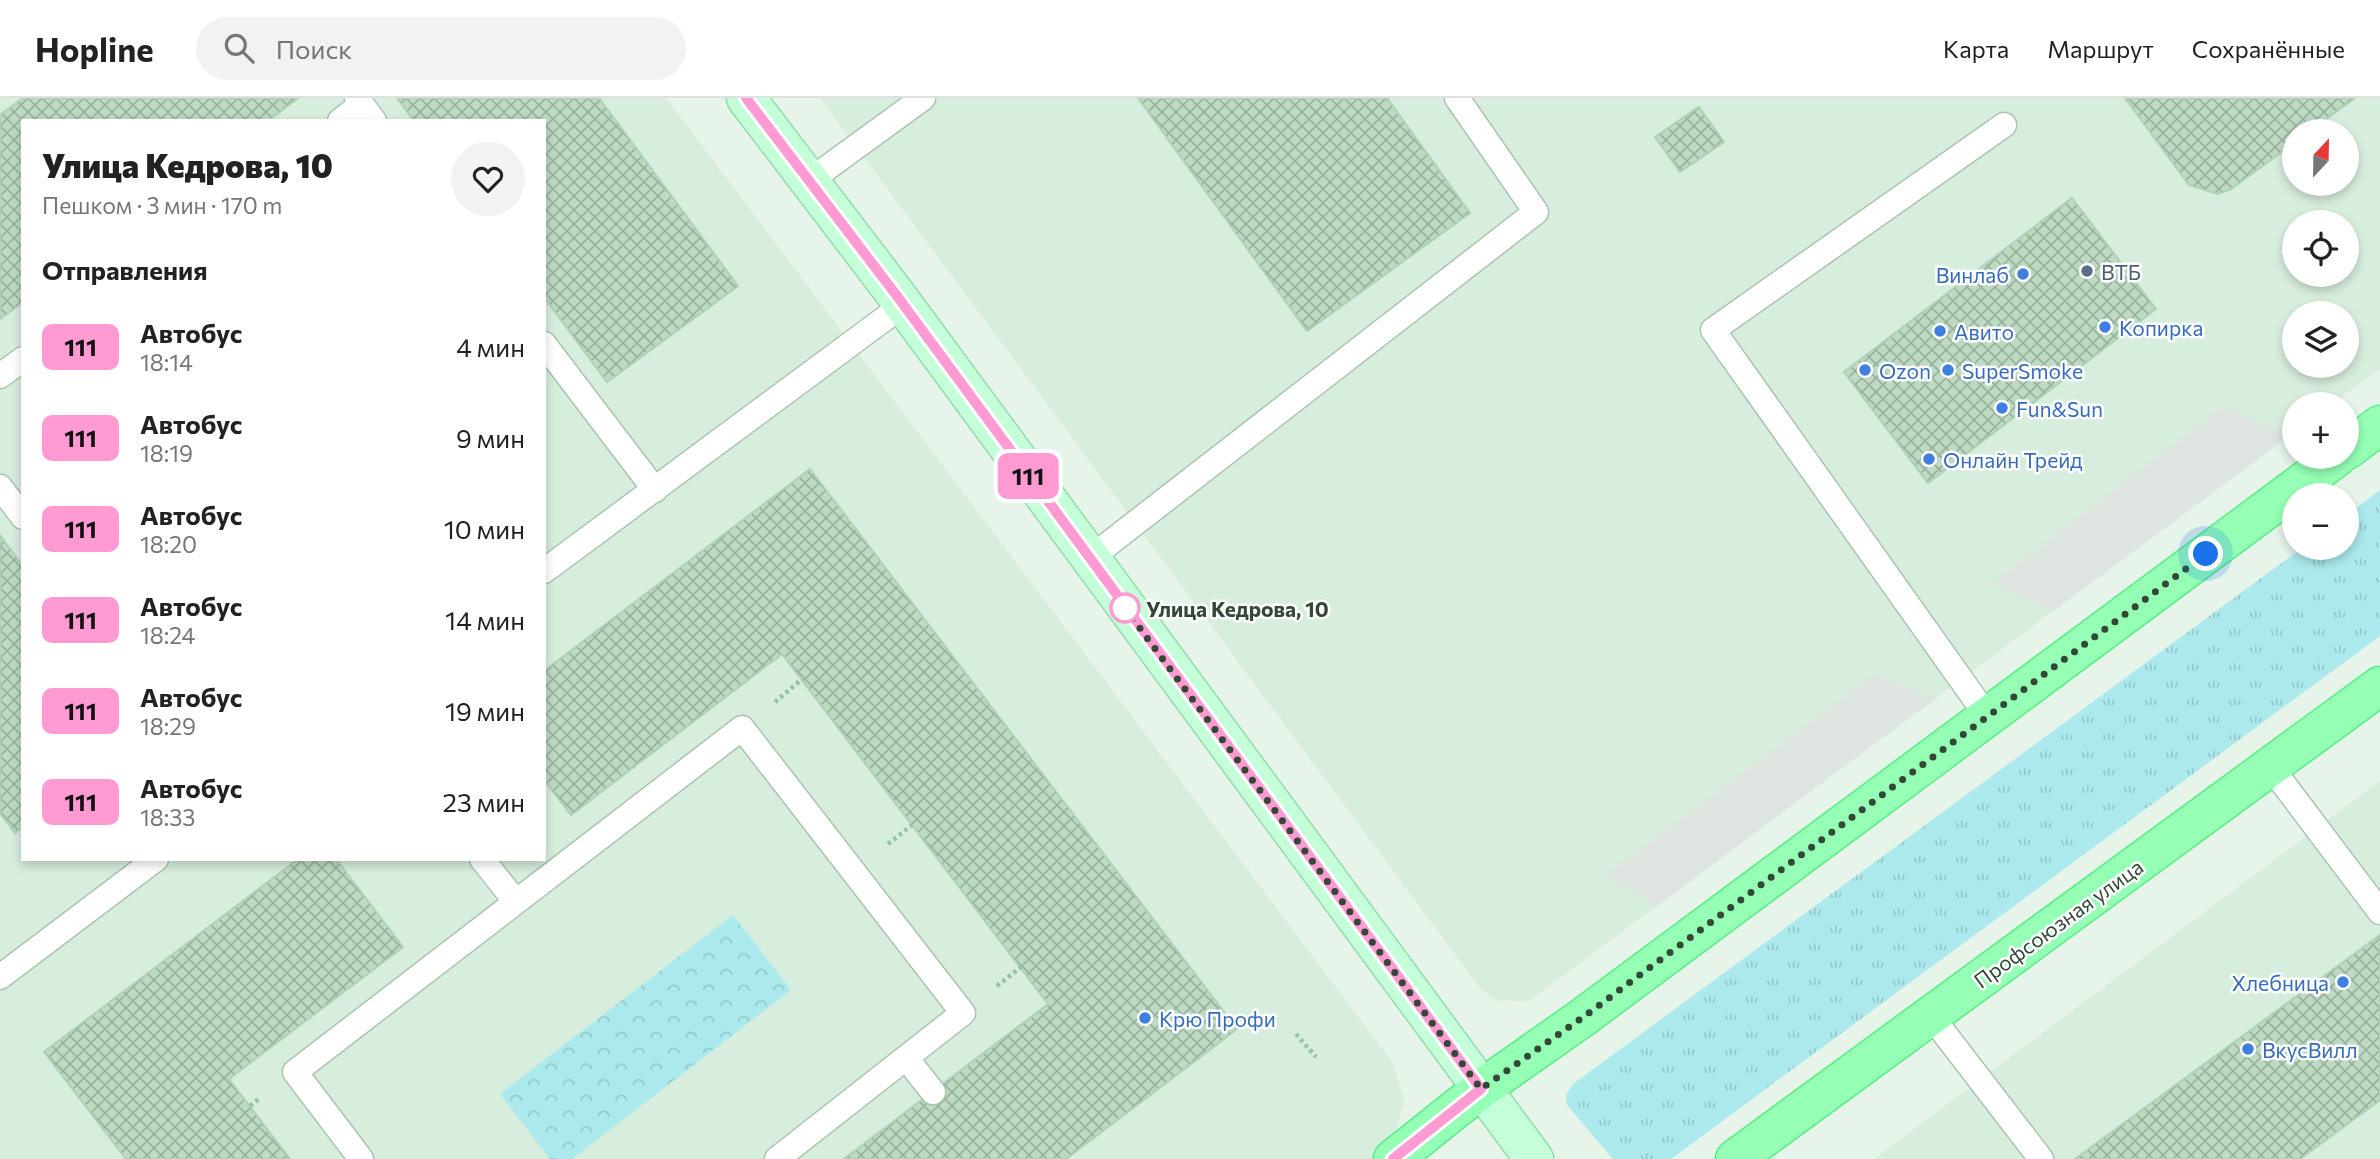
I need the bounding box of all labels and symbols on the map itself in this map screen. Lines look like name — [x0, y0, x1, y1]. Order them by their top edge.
north arrow — [2282, 119, 2359, 196]
place label: ВТБ — [2101, 259, 2141, 284]
place label: Винлаб — [1936, 262, 2009, 287]
marker: ВТБ — [2079, 263, 2095, 279]
marker: Винлаб — [2015, 266, 2031, 282]
place label: Копирка — [2119, 315, 2203, 340]
place label: Авито — [1954, 319, 2014, 344]
marker: Копирка — [2097, 319, 2113, 335]
marker: Авито — [1932, 323, 1948, 339]
place label: Ozon — [1879, 358, 1931, 383]
place label: SuperSmoke — [1962, 358, 2083, 383]
marker: Ozon — [1857, 362, 1873, 378]
marker: SuperSmoke — [1940, 362, 1956, 378]
place label: Fun&Sun — [2016, 396, 2103, 421]
marker: Fun&Sun — [1994, 400, 2010, 416]
place label: Онлайн Трейд — [1943, 447, 2083, 472]
marker: Онлайн Трейд — [1921, 451, 1937, 467]
line badge: 111 — [988, 453, 1068, 499]
your location — [2188, 536, 2223, 571]
marker: Улица Кедрова, 10 — [1110, 593, 1140, 623]
place label: Улица Кедрова, 10 — [1146, 596, 1329, 621]
street label: Профсоюзная улица — [1969, 853, 2147, 993]
place label: Хлебница — [2232, 970, 2329, 995]
marker: Хлебница — [2335, 974, 2351, 990]
place label: Крю Профи — [1159, 1006, 1276, 1031]
marker: Крю Профи — [1137, 1010, 1153, 1026]
place label: ВкусВилл — [2262, 1037, 2358, 1062]
marker: ВкусВилл — [2240, 1041, 2256, 1057]

